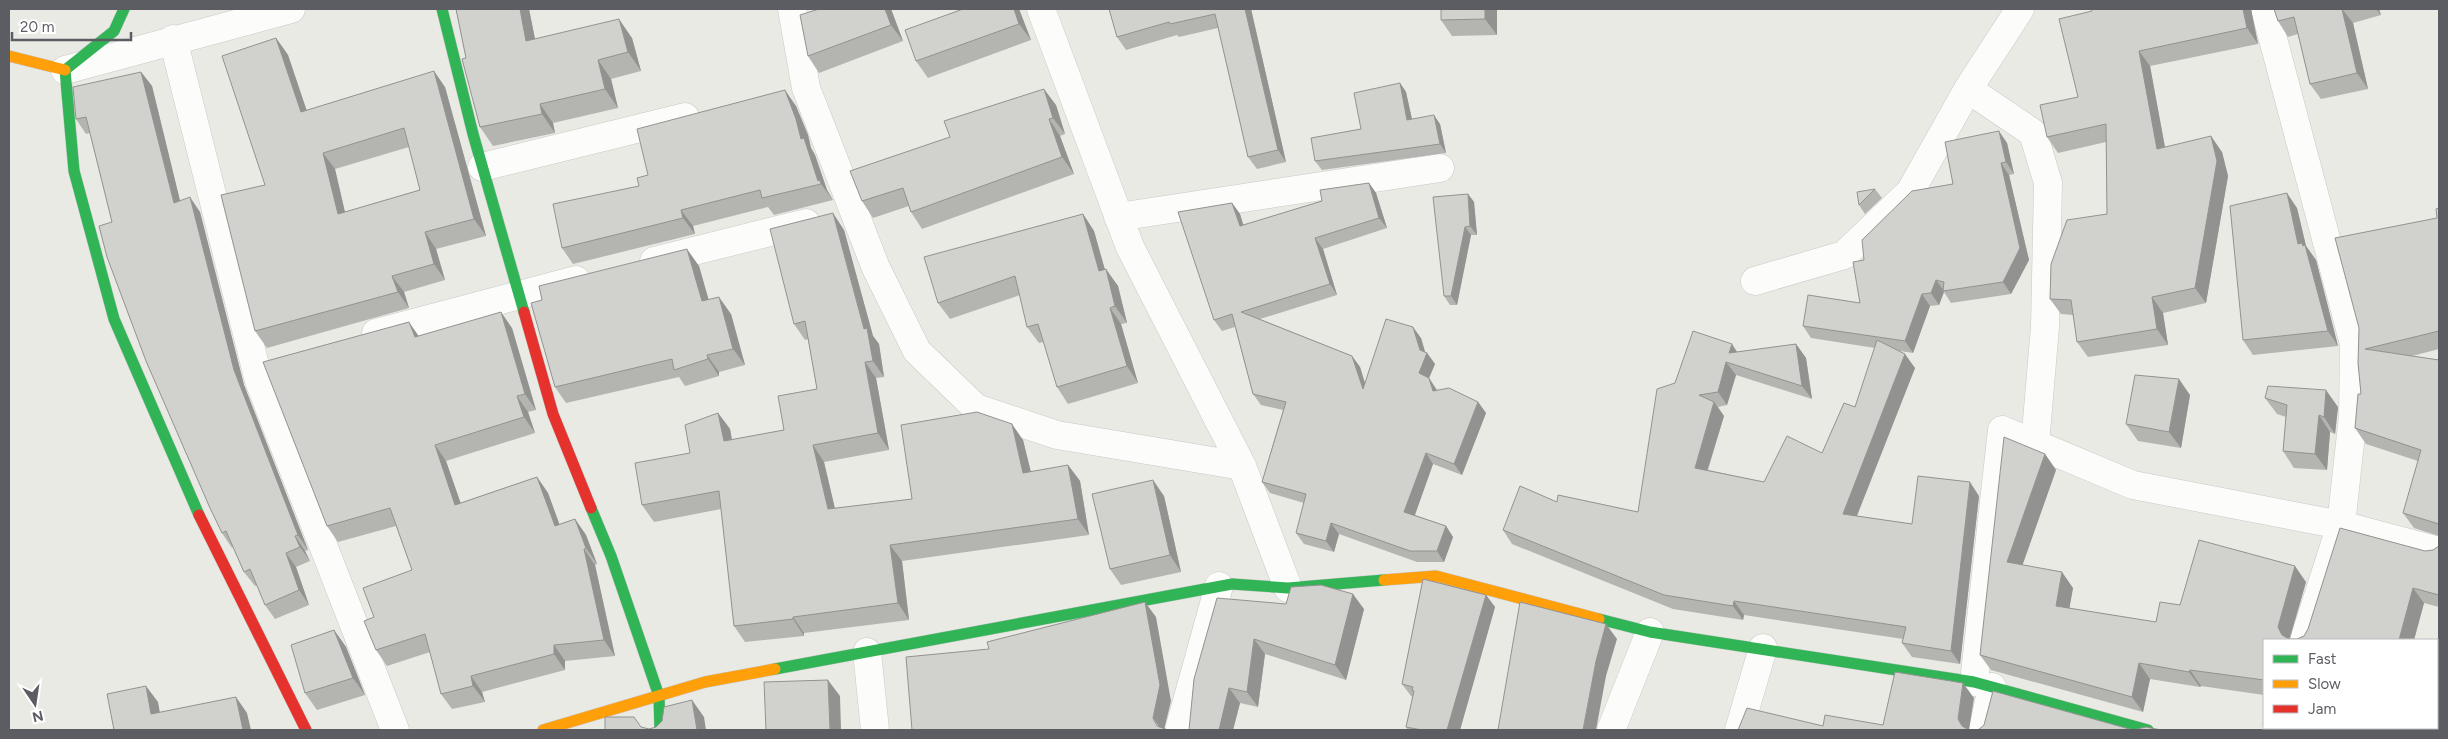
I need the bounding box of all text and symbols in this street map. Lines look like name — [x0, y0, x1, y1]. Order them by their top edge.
scale bar — [12, 10, 131, 42]
text: 20 m — [20, 18, 54, 36]
legend — [2263, 639, 2438, 729]
text: Fast — [2308, 650, 2337, 668]
text: Slow — [2308, 675, 2341, 693]
north arrow — [10, 679, 60, 729]
text: Jam — [2308, 700, 2336, 718]
text: N — [31, 707, 45, 726]

